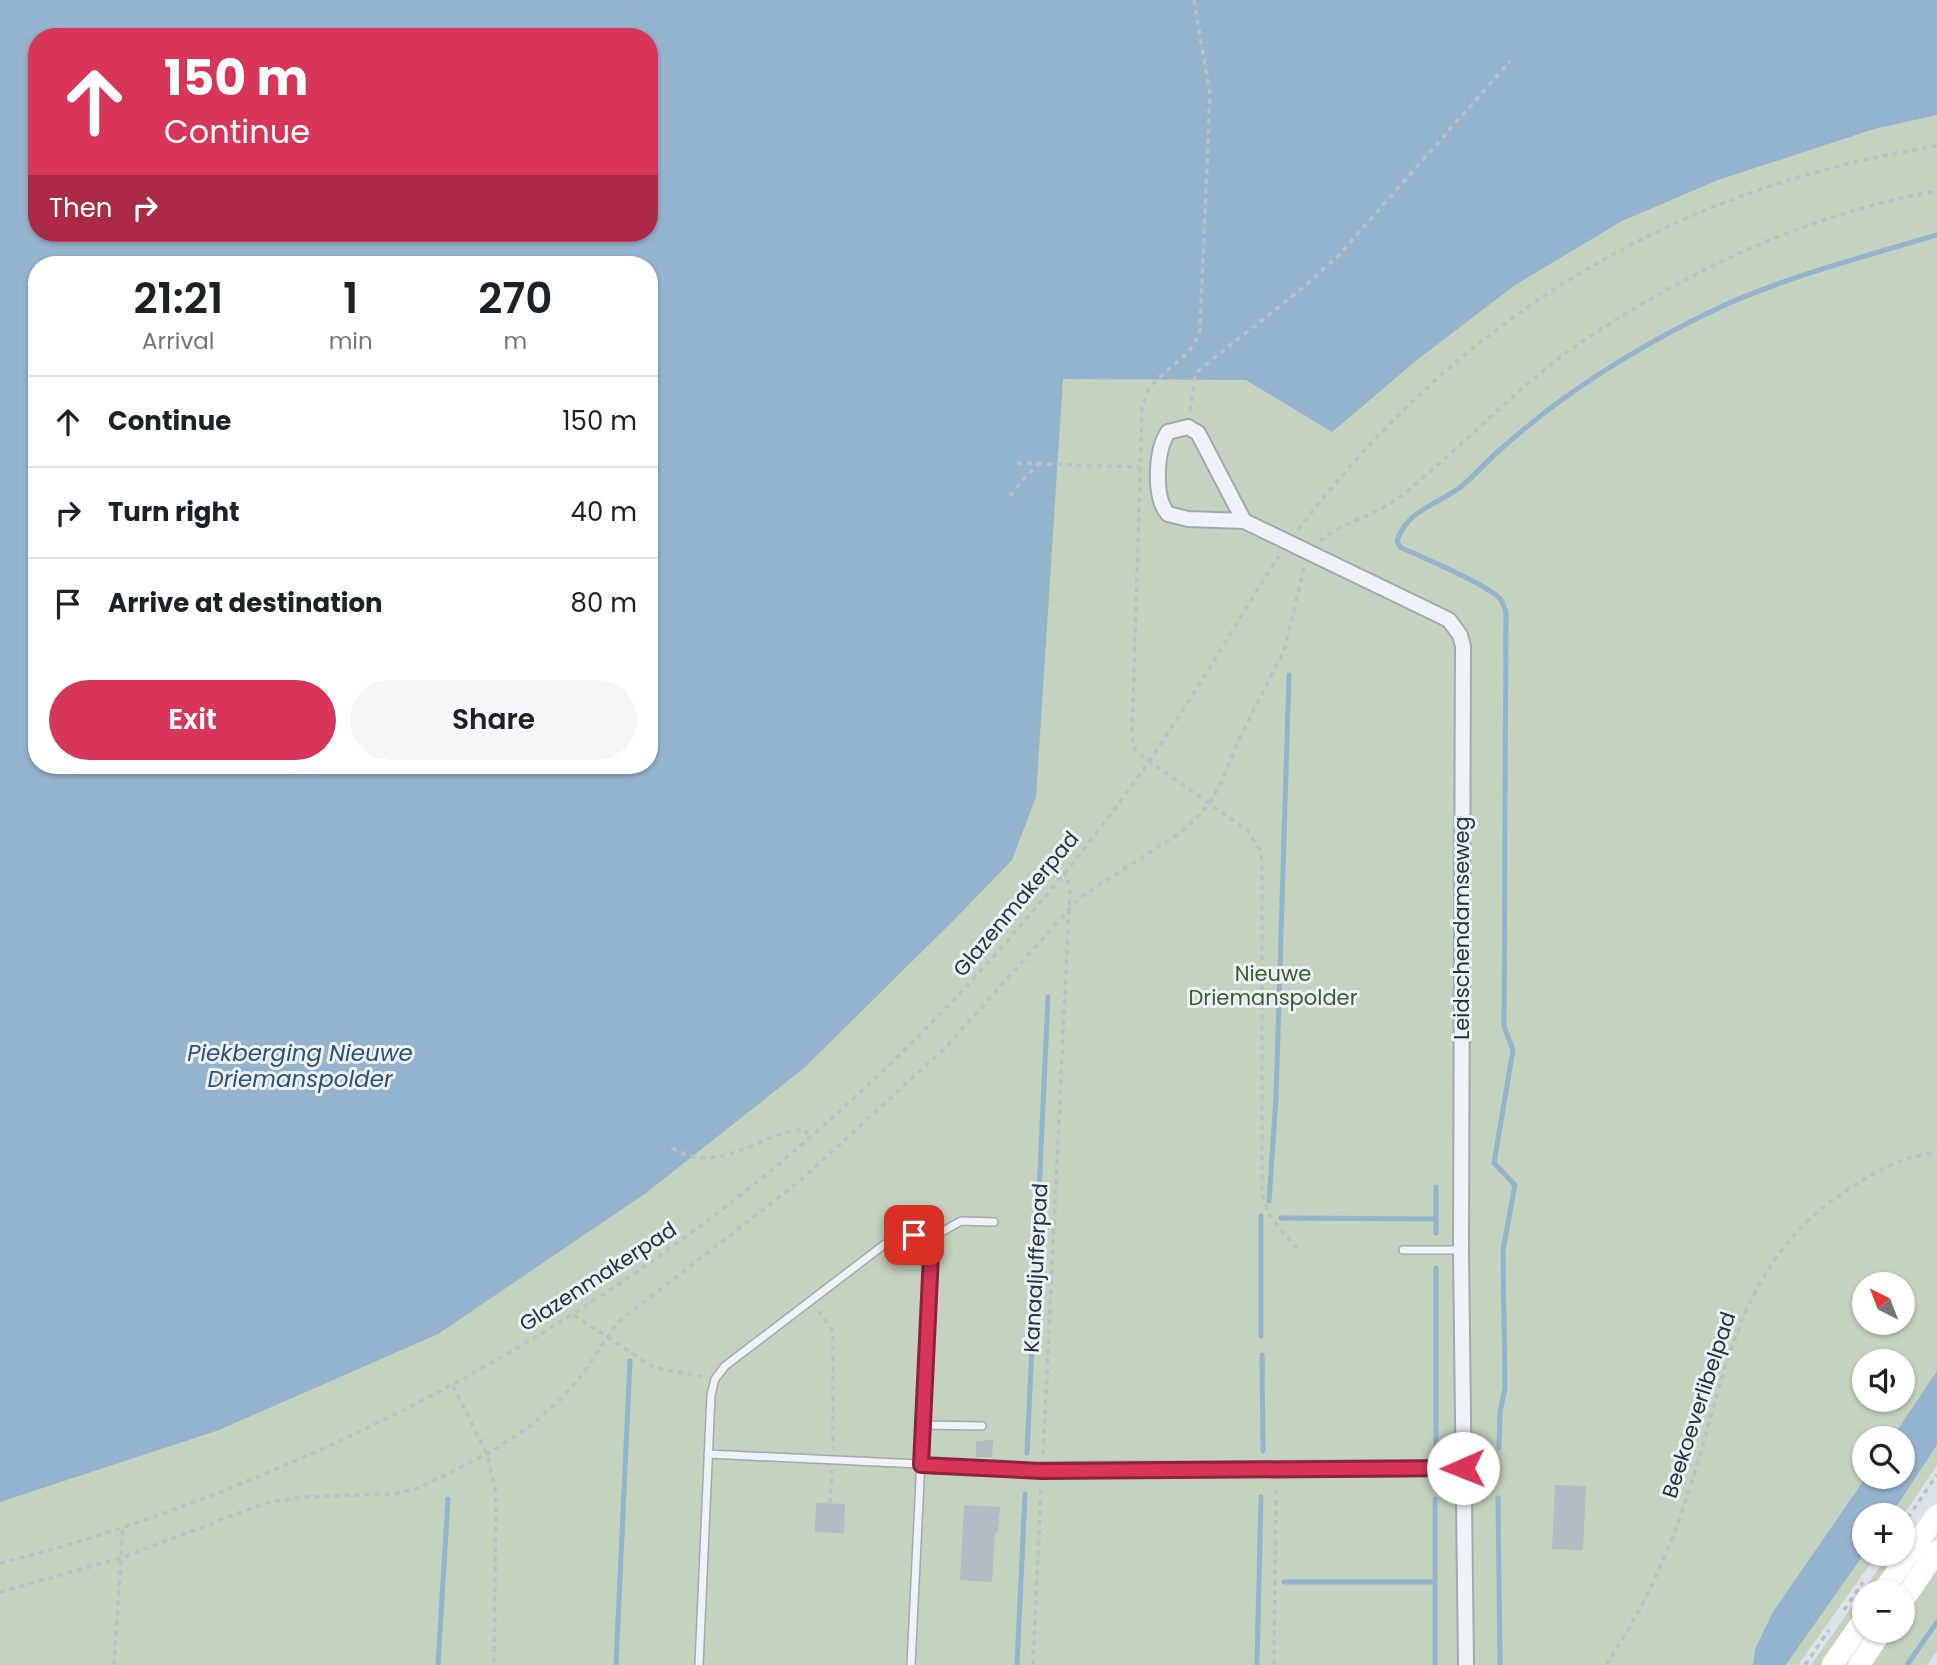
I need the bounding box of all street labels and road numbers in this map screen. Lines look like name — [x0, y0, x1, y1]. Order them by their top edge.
street label: Leidschendamseweg — [1447, 816, 1476, 1040]
street label: Glazenmakerpad — [946, 825, 1085, 983]
street label: Kanaaljufferpad — [1017, 1182, 1054, 1353]
street label: Glazenmakerpad — [514, 1215, 682, 1338]
street label: Beekoeverlibelpad — [1655, 1308, 1742, 1502]

